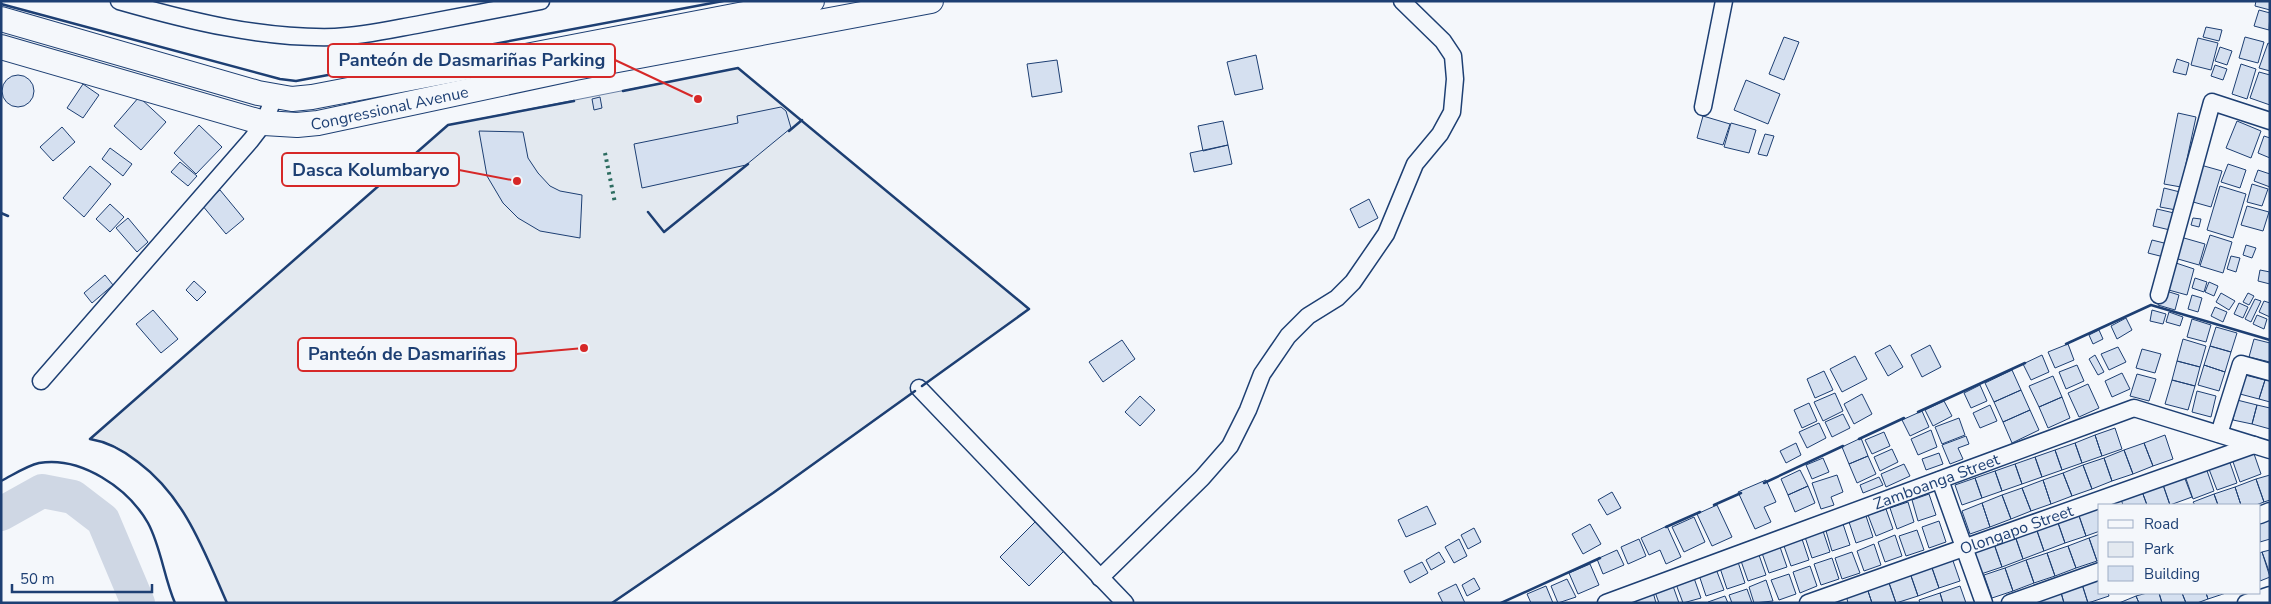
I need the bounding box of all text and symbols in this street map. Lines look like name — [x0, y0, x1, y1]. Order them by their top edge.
callout: Panteón de Dasmariñas Parking — [328, 44, 615, 77]
text: Panteón de Dasmariñas Parking — [339, 48, 605, 72]
street label: Congressional Avenue — [310, 81, 471, 136]
callout: Dasca Kolumbaryo — [282, 153, 459, 186]
text: Dasca Kolumbaryo — [292, 158, 450, 182]
callout: Panteón de Dasmariñas — [298, 338, 516, 371]
text: Panteón de Dasmariñas — [308, 342, 506, 366]
street label: Zamboanga Street — [1870, 449, 2003, 515]
street label: Olongapo Street — [1957, 500, 2077, 560]
legend — [2098, 504, 2261, 594]
text: Road — [2144, 514, 2179, 534]
text: Park — [2144, 539, 2174, 559]
scale bar — [12, 562, 152, 594]
text: Building — [2144, 564, 2200, 584]
text: 50 m — [20, 569, 55, 589]

